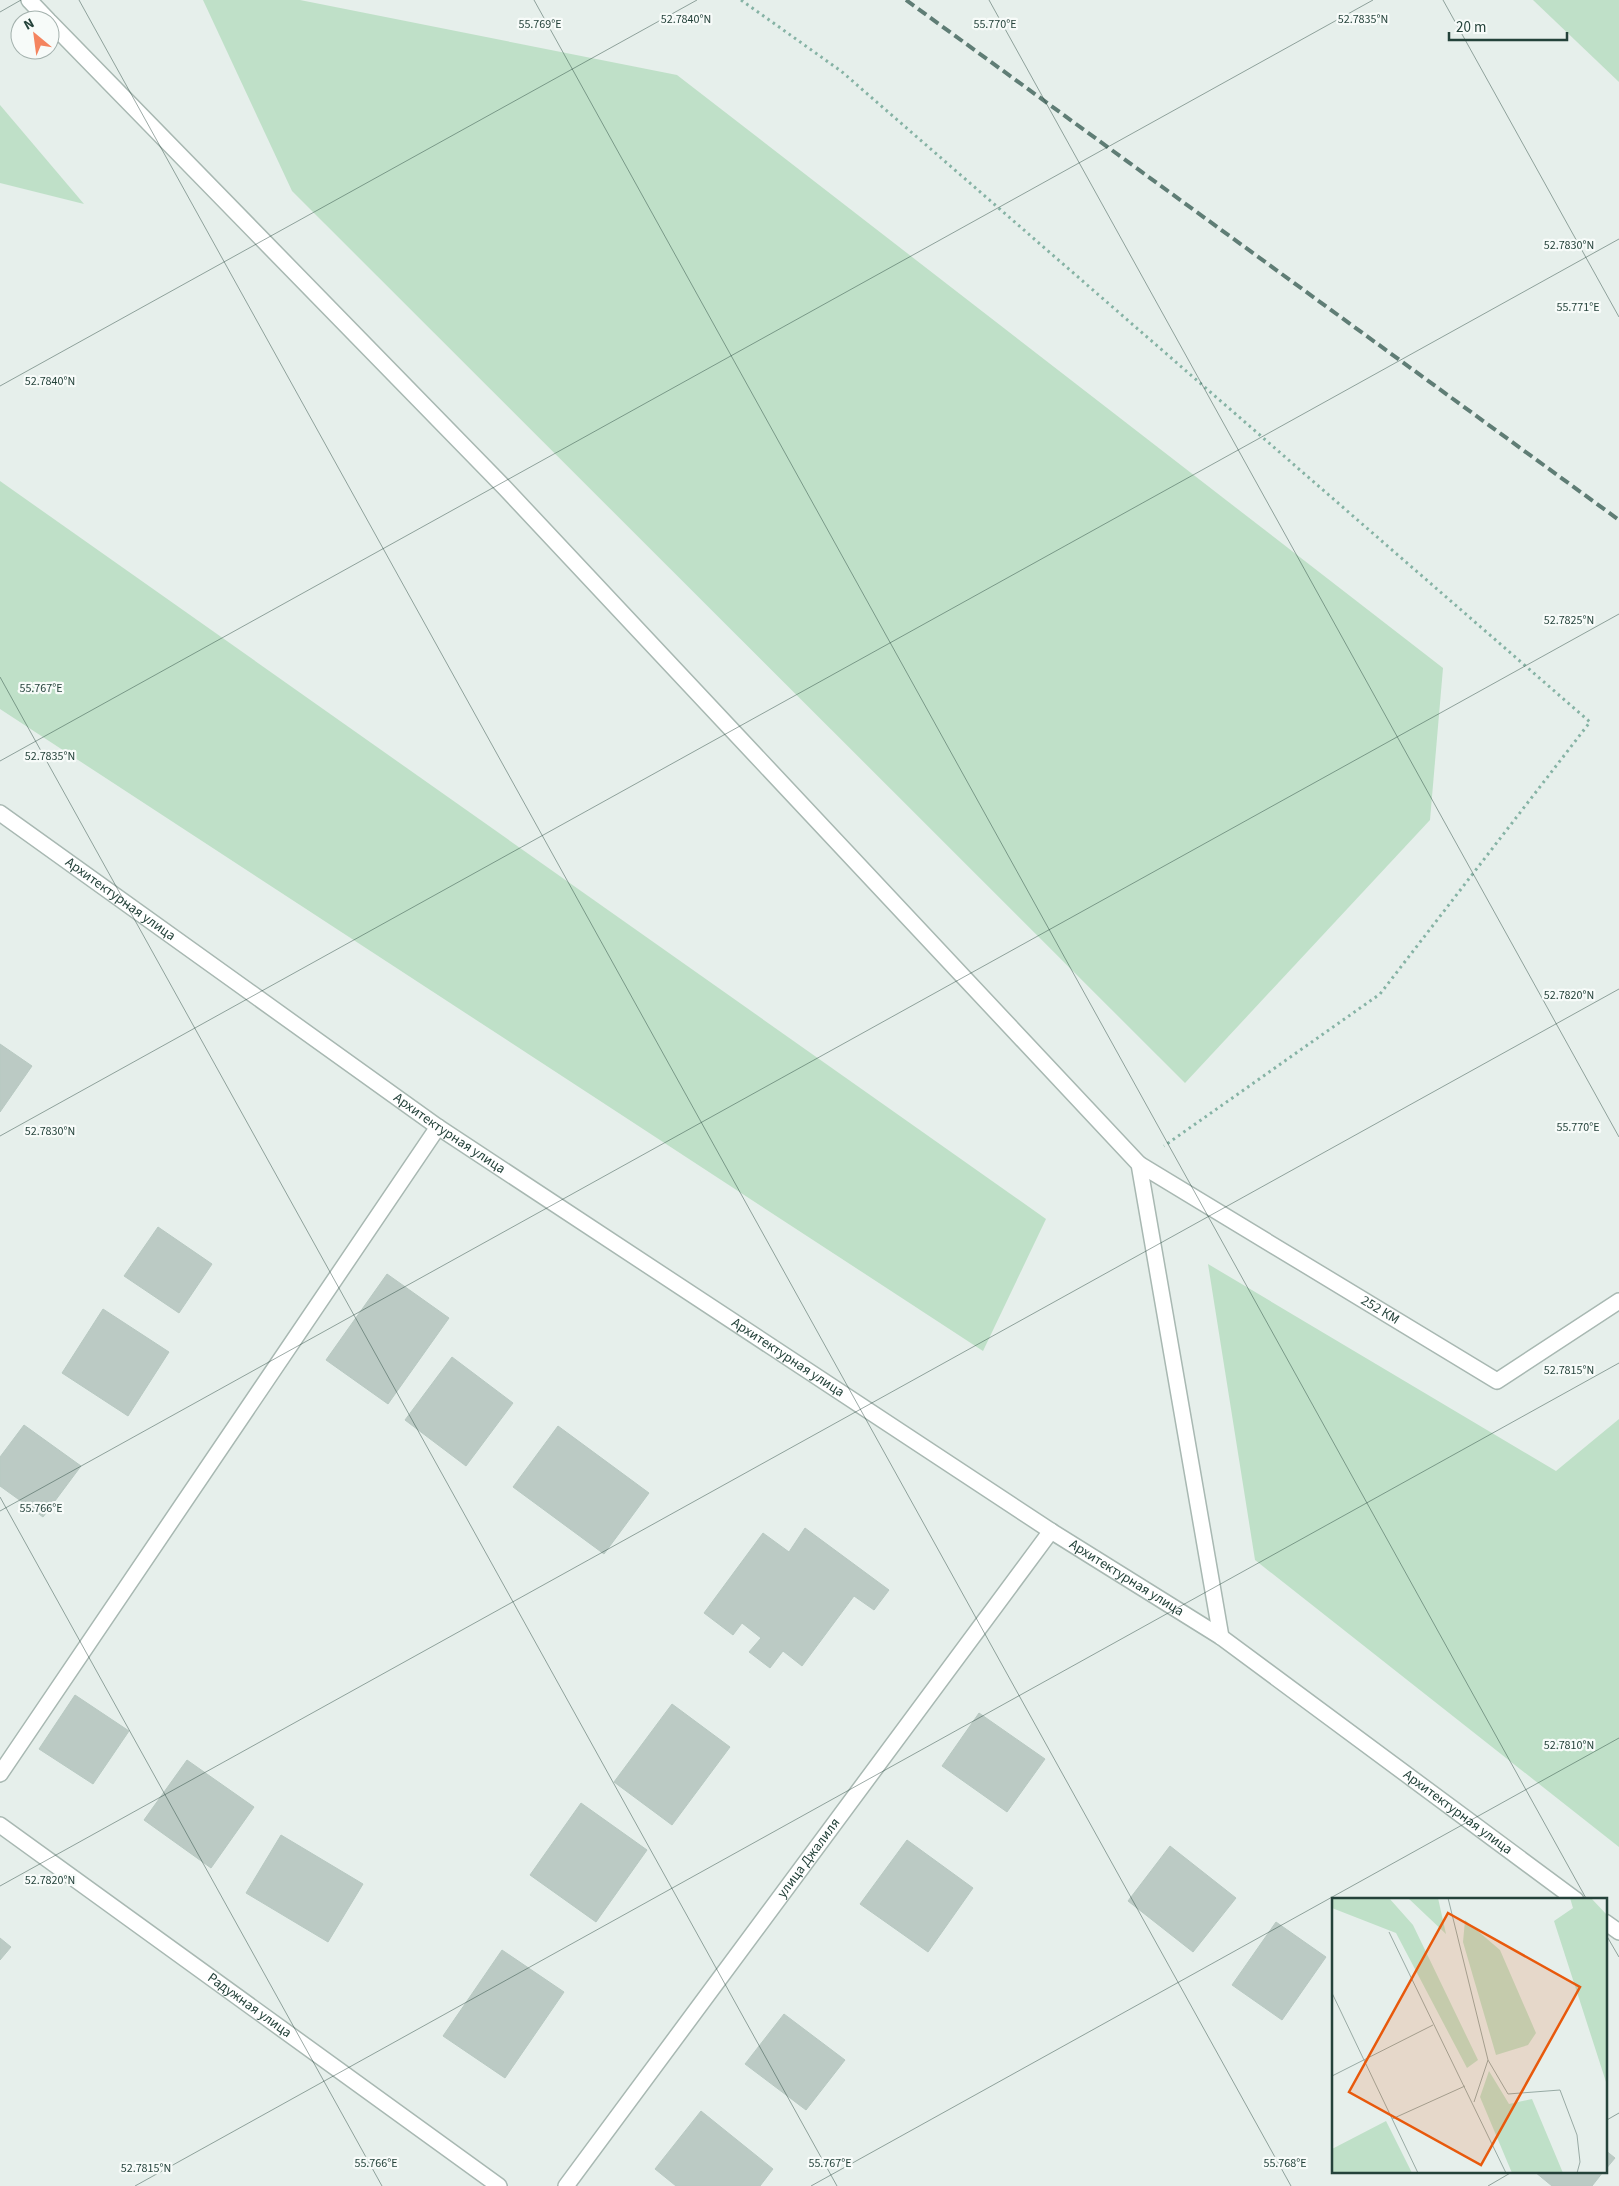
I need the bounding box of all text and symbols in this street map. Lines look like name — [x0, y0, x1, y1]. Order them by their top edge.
north arrow — [10, 10, 60, 60]
scale bar — [1449, 10, 1566, 42]
text: 52.7840°N — [661, 11, 711, 28]
text: 52.7835°N — [1338, 11, 1388, 28]
text: N — [20, 14, 38, 36]
text: 55.769°E — [518, 16, 562, 33]
text: 55.770°E — [973, 16, 1017, 33]
text: 20 m — [1456, 17, 1486, 38]
text: 52.7830°N — [1544, 237, 1594, 254]
text: 55.771°E — [1556, 299, 1600, 316]
text: 52.7840°N — [25, 373, 75, 390]
text: 52.7825°N — [1544, 612, 1594, 629]
text: 55.767°E — [19, 680, 63, 697]
text: 52.7835°N — [25, 748, 75, 765]
street label: Архитектурная улица — [61, 853, 180, 946]
text: 52.7820°N — [1544, 987, 1594, 1004]
street label: Архитектурная улица — [389, 1088, 509, 1179]
text: 55.770°E — [1556, 1119, 1600, 1136]
text: 52.7830°N — [25, 1123, 75, 1140]
street label: 252 КМ — [1357, 1291, 1403, 1330]
street label: Архитектурная улица — [727, 1313, 848, 1402]
text: 52.7815°N — [1544, 1362, 1594, 1379]
text: 55.766°E — [19, 1500, 63, 1517]
street label: Архитектурная улица — [1065, 1535, 1188, 1621]
text: 52.7810°N — [1544, 1737, 1594, 1754]
street label: Архитектурная улица — [1399, 1765, 1517, 1860]
street label: улица Джалиля — [772, 1814, 845, 1902]
text: 52.7820°N — [25, 1872, 75, 1889]
inset map — [1332, 1898, 1606, 2174]
street label: Радужная улица — [203, 1968, 296, 2043]
text: 55.766°E — [354, 2155, 398, 2172]
text: 55.767°E — [808, 2155, 852, 2172]
text: 55.768°E — [1263, 2155, 1307, 2172]
text: 52.7815°N — [121, 2160, 171, 2177]

